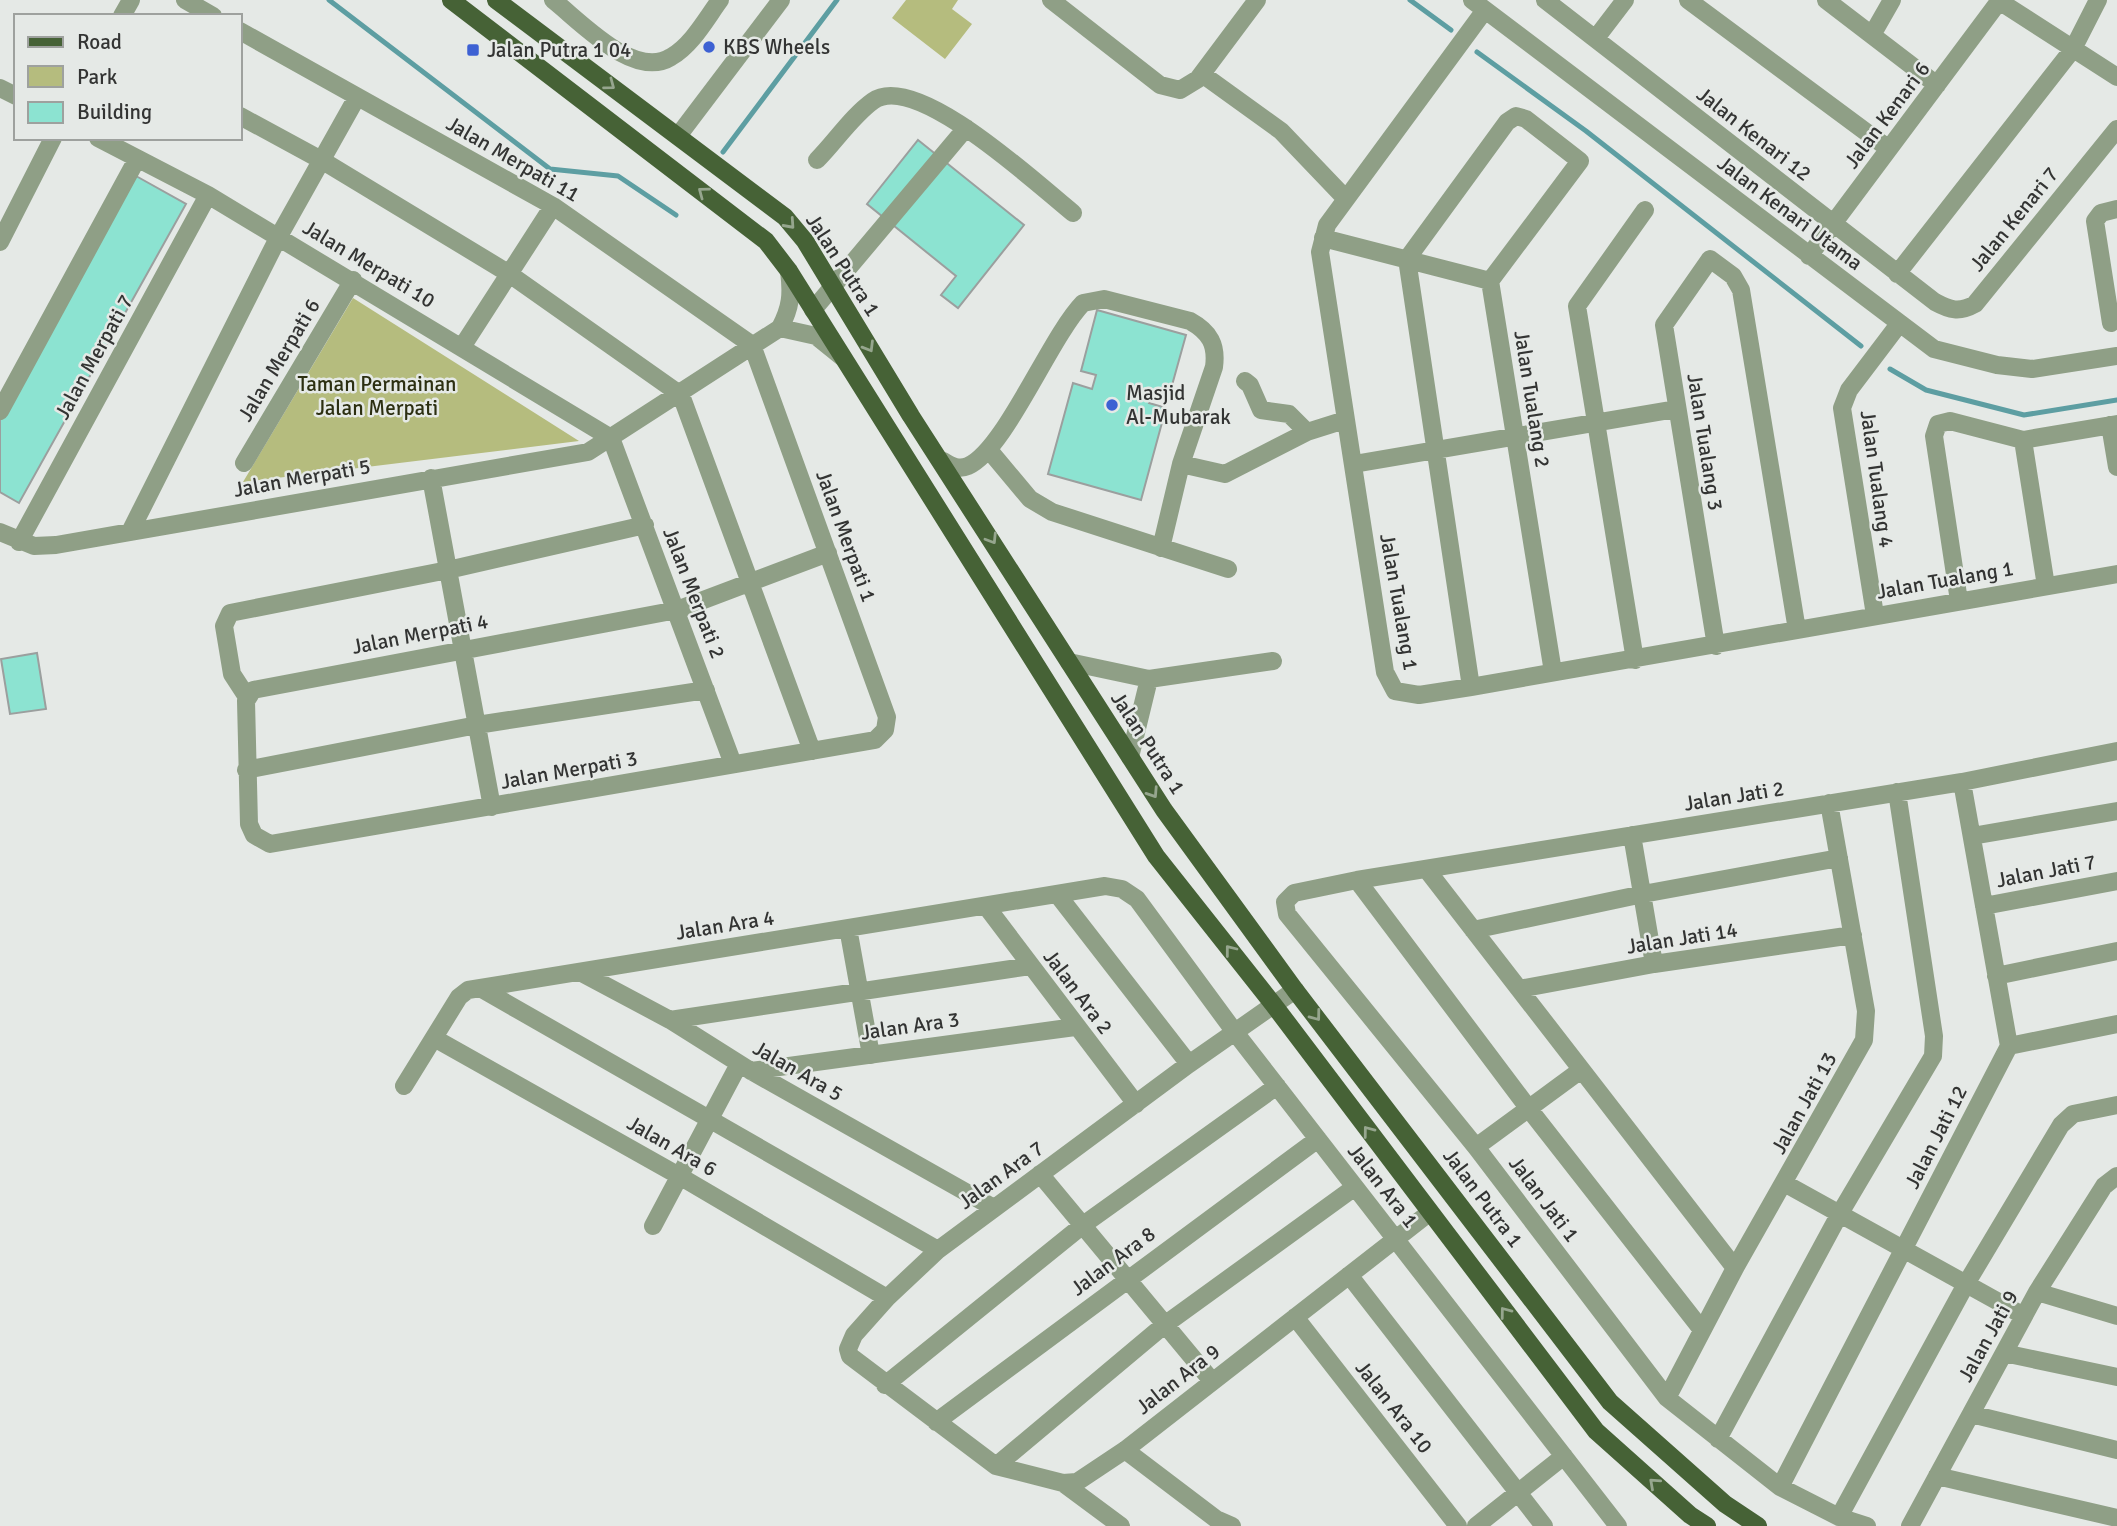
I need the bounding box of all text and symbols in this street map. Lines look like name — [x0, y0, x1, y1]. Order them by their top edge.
legend — [14, 14, 242, 140]
text: Road — [77, 29, 122, 55]
place label: KBS Wheels — [723, 34, 830, 60]
place label: Jalan Putra 1 04 — [487, 37, 631, 63]
marker: KBS Wheels — [701, 39, 717, 55]
marker: Jalan Putra 1 04 — [465, 42, 481, 58]
street label: Jalan Kenari 6 — [1838, 56, 1936, 174]
text: Park — [77, 64, 118, 90]
one-way arrow — [602, 77, 614, 90]
street label: Jalan Kenari 12 — [1692, 81, 1816, 187]
text: Building — [77, 99, 152, 125]
street label: Jalan Merpati 11 — [442, 110, 584, 208]
street label: Jalan Kenari Utama — [1712, 150, 1868, 276]
street label: Jalan Kenari 7 — [1964, 161, 2064, 277]
one-way arrow — [698, 188, 710, 201]
street label: Jalan Putra 1 — [800, 209, 886, 321]
street label: Jalan Merpati 10 — [298, 214, 440, 314]
one-way arrow — [782, 216, 794, 229]
street label: Jalan Merpati 7 — [49, 290, 139, 424]
street label: Jalan Merpati 6 — [232, 294, 326, 426]
street label: Jalan Tualang 2 — [1508, 329, 1556, 469]
one-way arrow — [861, 340, 874, 353]
park label: Taman Permainan Jalan Merpati — [297, 371, 457, 421]
street label: Jalan Tualang 3 — [1681, 372, 1729, 512]
place label: Masjid Al-Mubarak — [1126, 380, 1231, 430]
marker: Masjid Al-Mubarak — [1104, 397, 1120, 413]
street label: Jalan Tualang 4 — [1854, 409, 1900, 549]
street label: Jalan Merpati 5 — [232, 453, 372, 503]
street label: Jalan Merpati 1 — [810, 467, 882, 605]
street label: Jalan Merpati 2 — [657, 524, 731, 662]
one-way arrow — [983, 531, 996, 544]
street label: Jalan Tualang 1 — [1374, 532, 1424, 672]
street label: Jalan Tualang 1 — [1875, 555, 2015, 605]
street label: Jalan Merpati 4 — [350, 608, 490, 660]
street label: Jalan Putra 1 — [1105, 687, 1191, 799]
street label: Jalan Merpati 3 — [499, 745, 639, 795]
street label: Jalan Jati 2 — [1682, 775, 1786, 817]
one-way arrow — [1145, 785, 1158, 798]
street label: Jalan Jati 7 — [1994, 849, 2098, 893]
street label: Jalan Ara 4 — [674, 904, 776, 946]
street label: Jalan Jati 14 — [1625, 916, 1739, 960]
street label: Jalan Ara 2 — [1038, 944, 1118, 1040]
one-way arrow — [1226, 945, 1238, 958]
street label: Jalan Ara 3 — [859, 1006, 961, 1046]
one-way arrow — [1307, 1009, 1320, 1021]
street label: Jalan Ara 5 — [748, 1035, 848, 1107]
street label: Jalan Jati 13 — [1765, 1048, 1843, 1158]
street label: Jalan Jati 12 — [1899, 1081, 1973, 1193]
street label: Jalan Ara 6 — [622, 1110, 722, 1182]
one-way arrow — [1363, 1126, 1376, 1139]
street label: Jalan Ara 7 — [953, 1135, 1049, 1215]
street label: Jalan Ara 1 — [1342, 1139, 1424, 1233]
street label: Jalan Putra 1 — [1437, 1143, 1529, 1253]
street label: Jalan Jati 1 — [1503, 1151, 1585, 1247]
street label: Jalan Ara 8 — [1065, 1221, 1161, 1301]
street label: Jalan Jati 9 — [1952, 1286, 2024, 1386]
one-way arrow — [1501, 1307, 1513, 1320]
street label: Jalan Ara 9 — [1131, 1338, 1225, 1420]
street label: Jalan Ara 10 — [1350, 1355, 1438, 1459]
one-way arrow — [1649, 1479, 1662, 1491]

